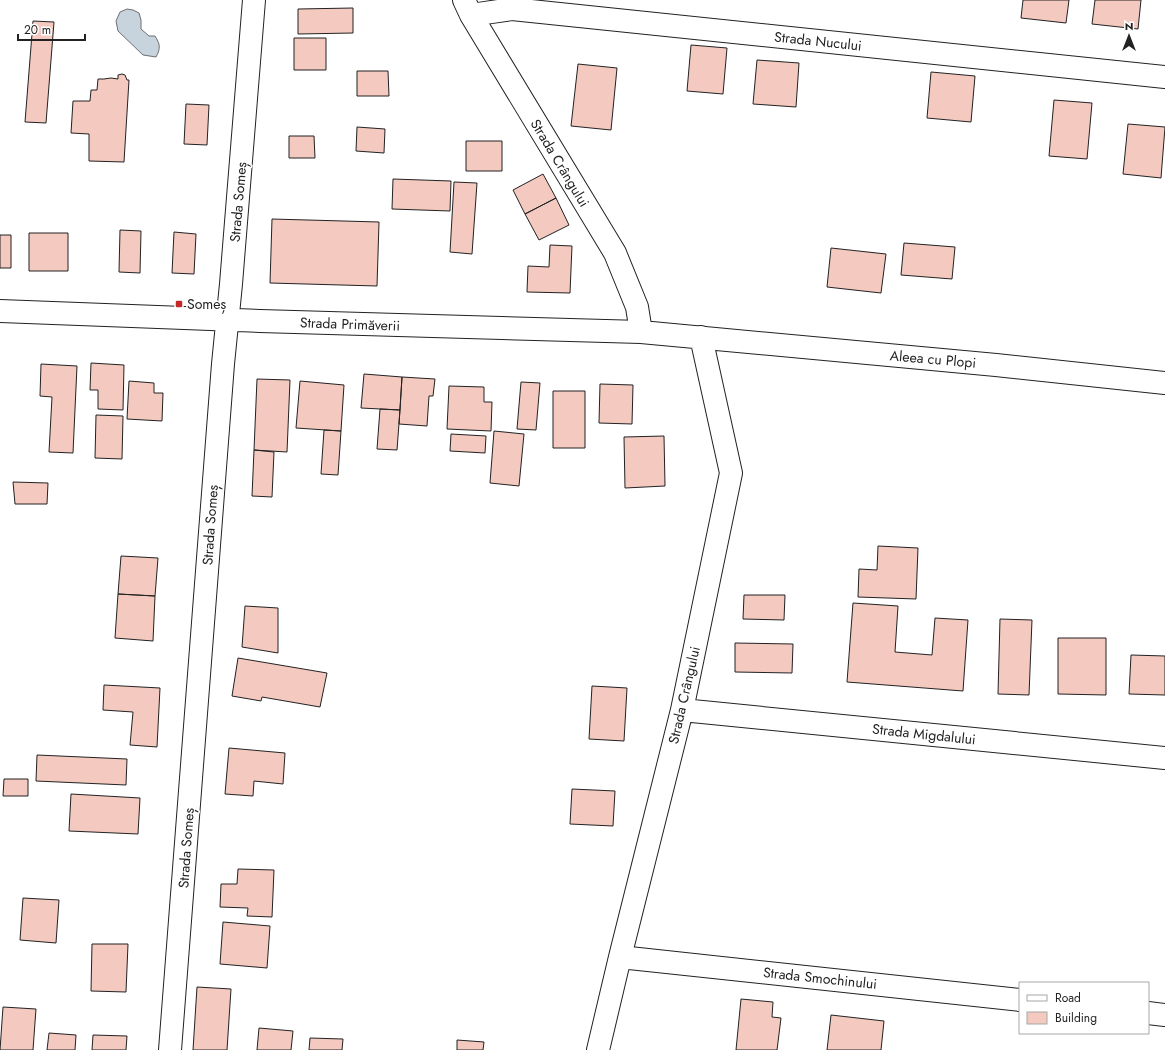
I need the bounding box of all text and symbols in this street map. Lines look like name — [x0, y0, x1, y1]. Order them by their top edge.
scale bar — [18, 16, 85, 42]
north arrow — [1109, 16, 1149, 56]
text: N — [1125, 18, 1133, 34]
text: 20 m — [24, 21, 51, 39]
street label: Strada Nucului — [773, 26, 863, 56]
street label: Strada Crângului — [526, 115, 594, 211]
street label: Strada Someș — [225, 161, 253, 243]
place label: Someș — [187, 294, 226, 315]
marker: Someș — [174, 299, 184, 309]
street label: Strada Primăverii — [300, 312, 400, 336]
street label: Aleea cu Plopi — [889, 345, 977, 373]
street label: Strada Someș — [197, 484, 224, 566]
street label: Strada Crângului — [663, 644, 705, 746]
street label: Strada Migdalului — [871, 719, 977, 749]
street label: Strada Someș — [173, 807, 200, 889]
street label: Strada Smochinului — [762, 962, 878, 994]
legend — [1019, 982, 1149, 1034]
text: Road — [1055, 989, 1081, 1007]
text: Building — [1055, 1009, 1097, 1027]

